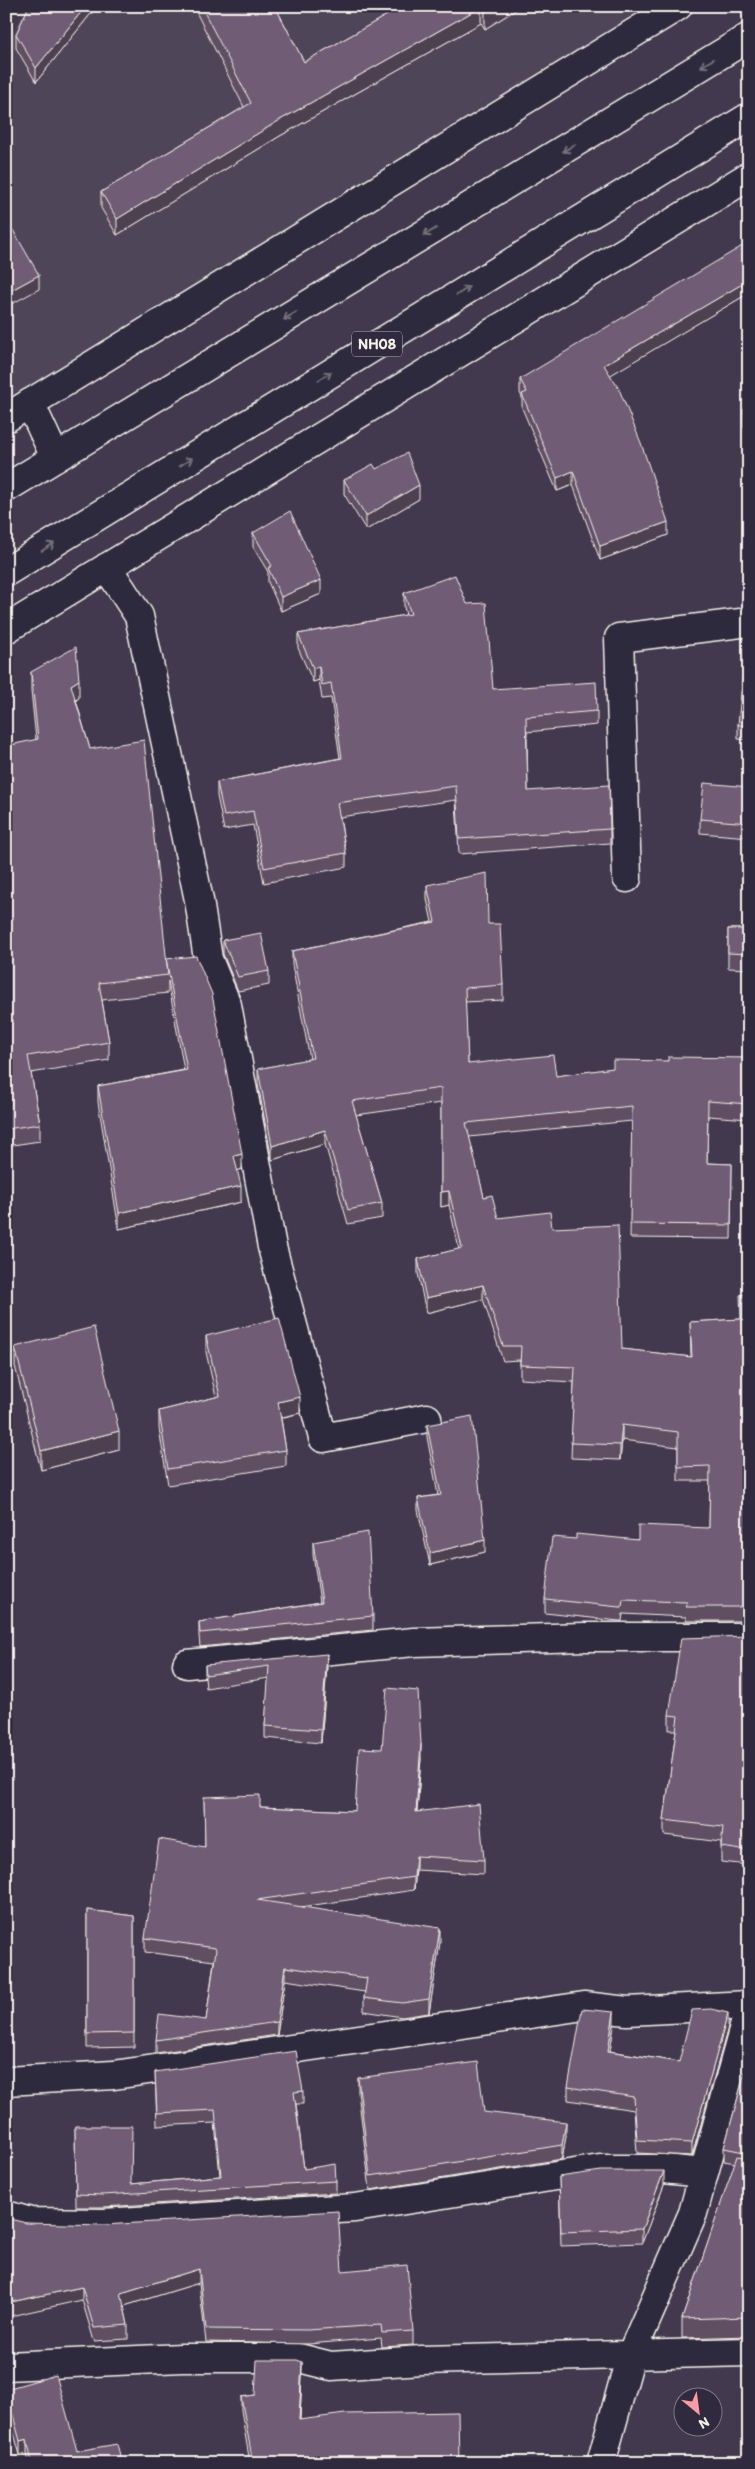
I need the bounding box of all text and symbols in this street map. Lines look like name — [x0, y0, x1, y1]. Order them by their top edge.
one-way arrow — [701, 58, 715, 68]
one-way arrow — [562, 144, 576, 154]
one-way arrow — [423, 228, 437, 238]
one-way arrow — [455, 286, 469, 296]
one-way arrow — [284, 311, 298, 321]
road number: NH08 — [352, 332, 402, 356]
one-way arrow — [317, 371, 331, 381]
one-way arrow — [179, 456, 193, 466]
one-way arrow — [40, 541, 54, 551]
north arrow — [672, 2386, 722, 2436]
text: N — [696, 2413, 712, 2433]

